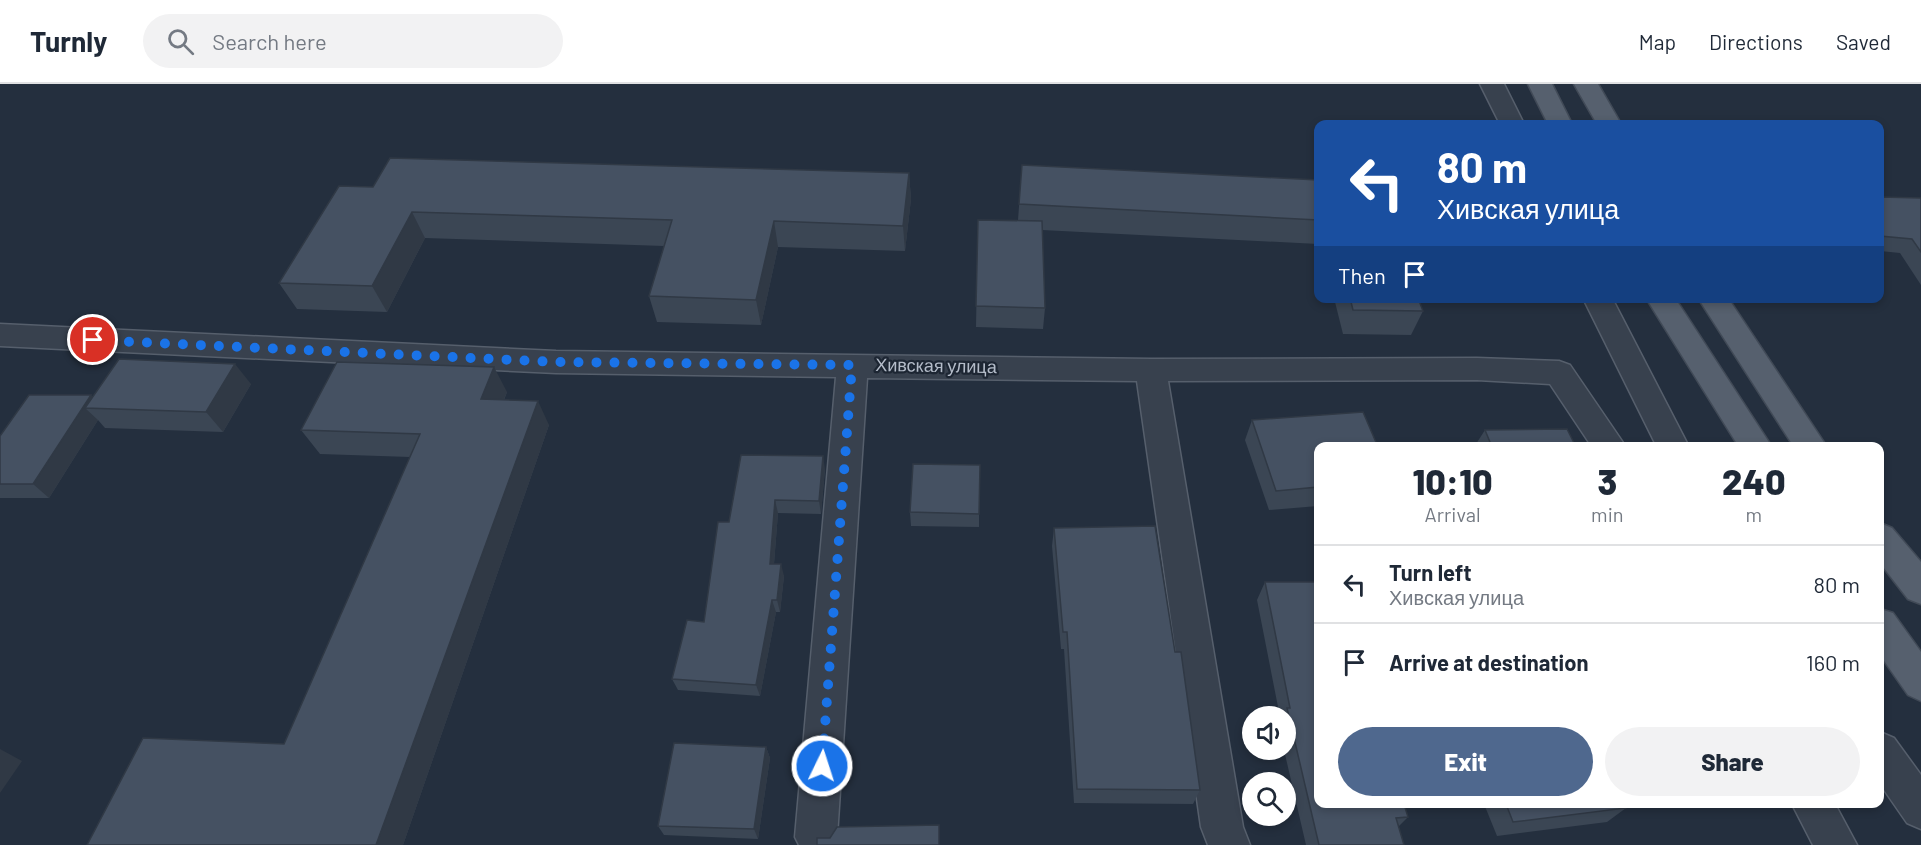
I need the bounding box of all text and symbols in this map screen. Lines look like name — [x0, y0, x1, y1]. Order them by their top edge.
search box — [143, 14, 563, 68]
text: Turnly — [30, 24, 107, 58]
icon: search — [164, 25, 197, 58]
text: Search here — [212, 28, 327, 54]
text: Map — [1639, 29, 1676, 54]
text: Directions — [1709, 29, 1803, 54]
text: Saved — [1836, 29, 1891, 54]
text: 80 m — [1437, 141, 1527, 191]
icon: left — [1338, 144, 1416, 222]
text: Хивская улица — [1437, 192, 1619, 224]
icon: arrive — [1398, 258, 1431, 291]
text: Then — [1338, 262, 1386, 288]
pin — [67, 314, 118, 365]
icon: arrive — [76, 323, 109, 356]
street label: Хивская улица — [875, 353, 998, 377]
text: 10:10 — [1413, 459, 1493, 502]
text: 3 — [1597, 459, 1617, 502]
text: 240 — [1722, 459, 1786, 502]
text: Arrival — [1425, 502, 1481, 526]
text: min — [1591, 502, 1624, 526]
text: m — [1745, 502, 1762, 526]
text: Turn left — [1389, 559, 1472, 585]
icon: left — [1338, 568, 1371, 601]
text: 80 m — [1814, 571, 1860, 597]
text: Хивская улица — [1389, 585, 1524, 609]
icon: arrive — [1338, 646, 1371, 679]
text: Arrive at destination — [1389, 649, 1588, 675]
text: 160 m — [1806, 649, 1860, 675]
map controls — [1242, 706, 1296, 826]
button: sound — [1242, 706, 1296, 760]
button: Exit — [1338, 727, 1593, 796]
button: Share — [1605, 727, 1860, 796]
position arrow — [790, 734, 854, 798]
button: search — [1242, 772, 1296, 826]

